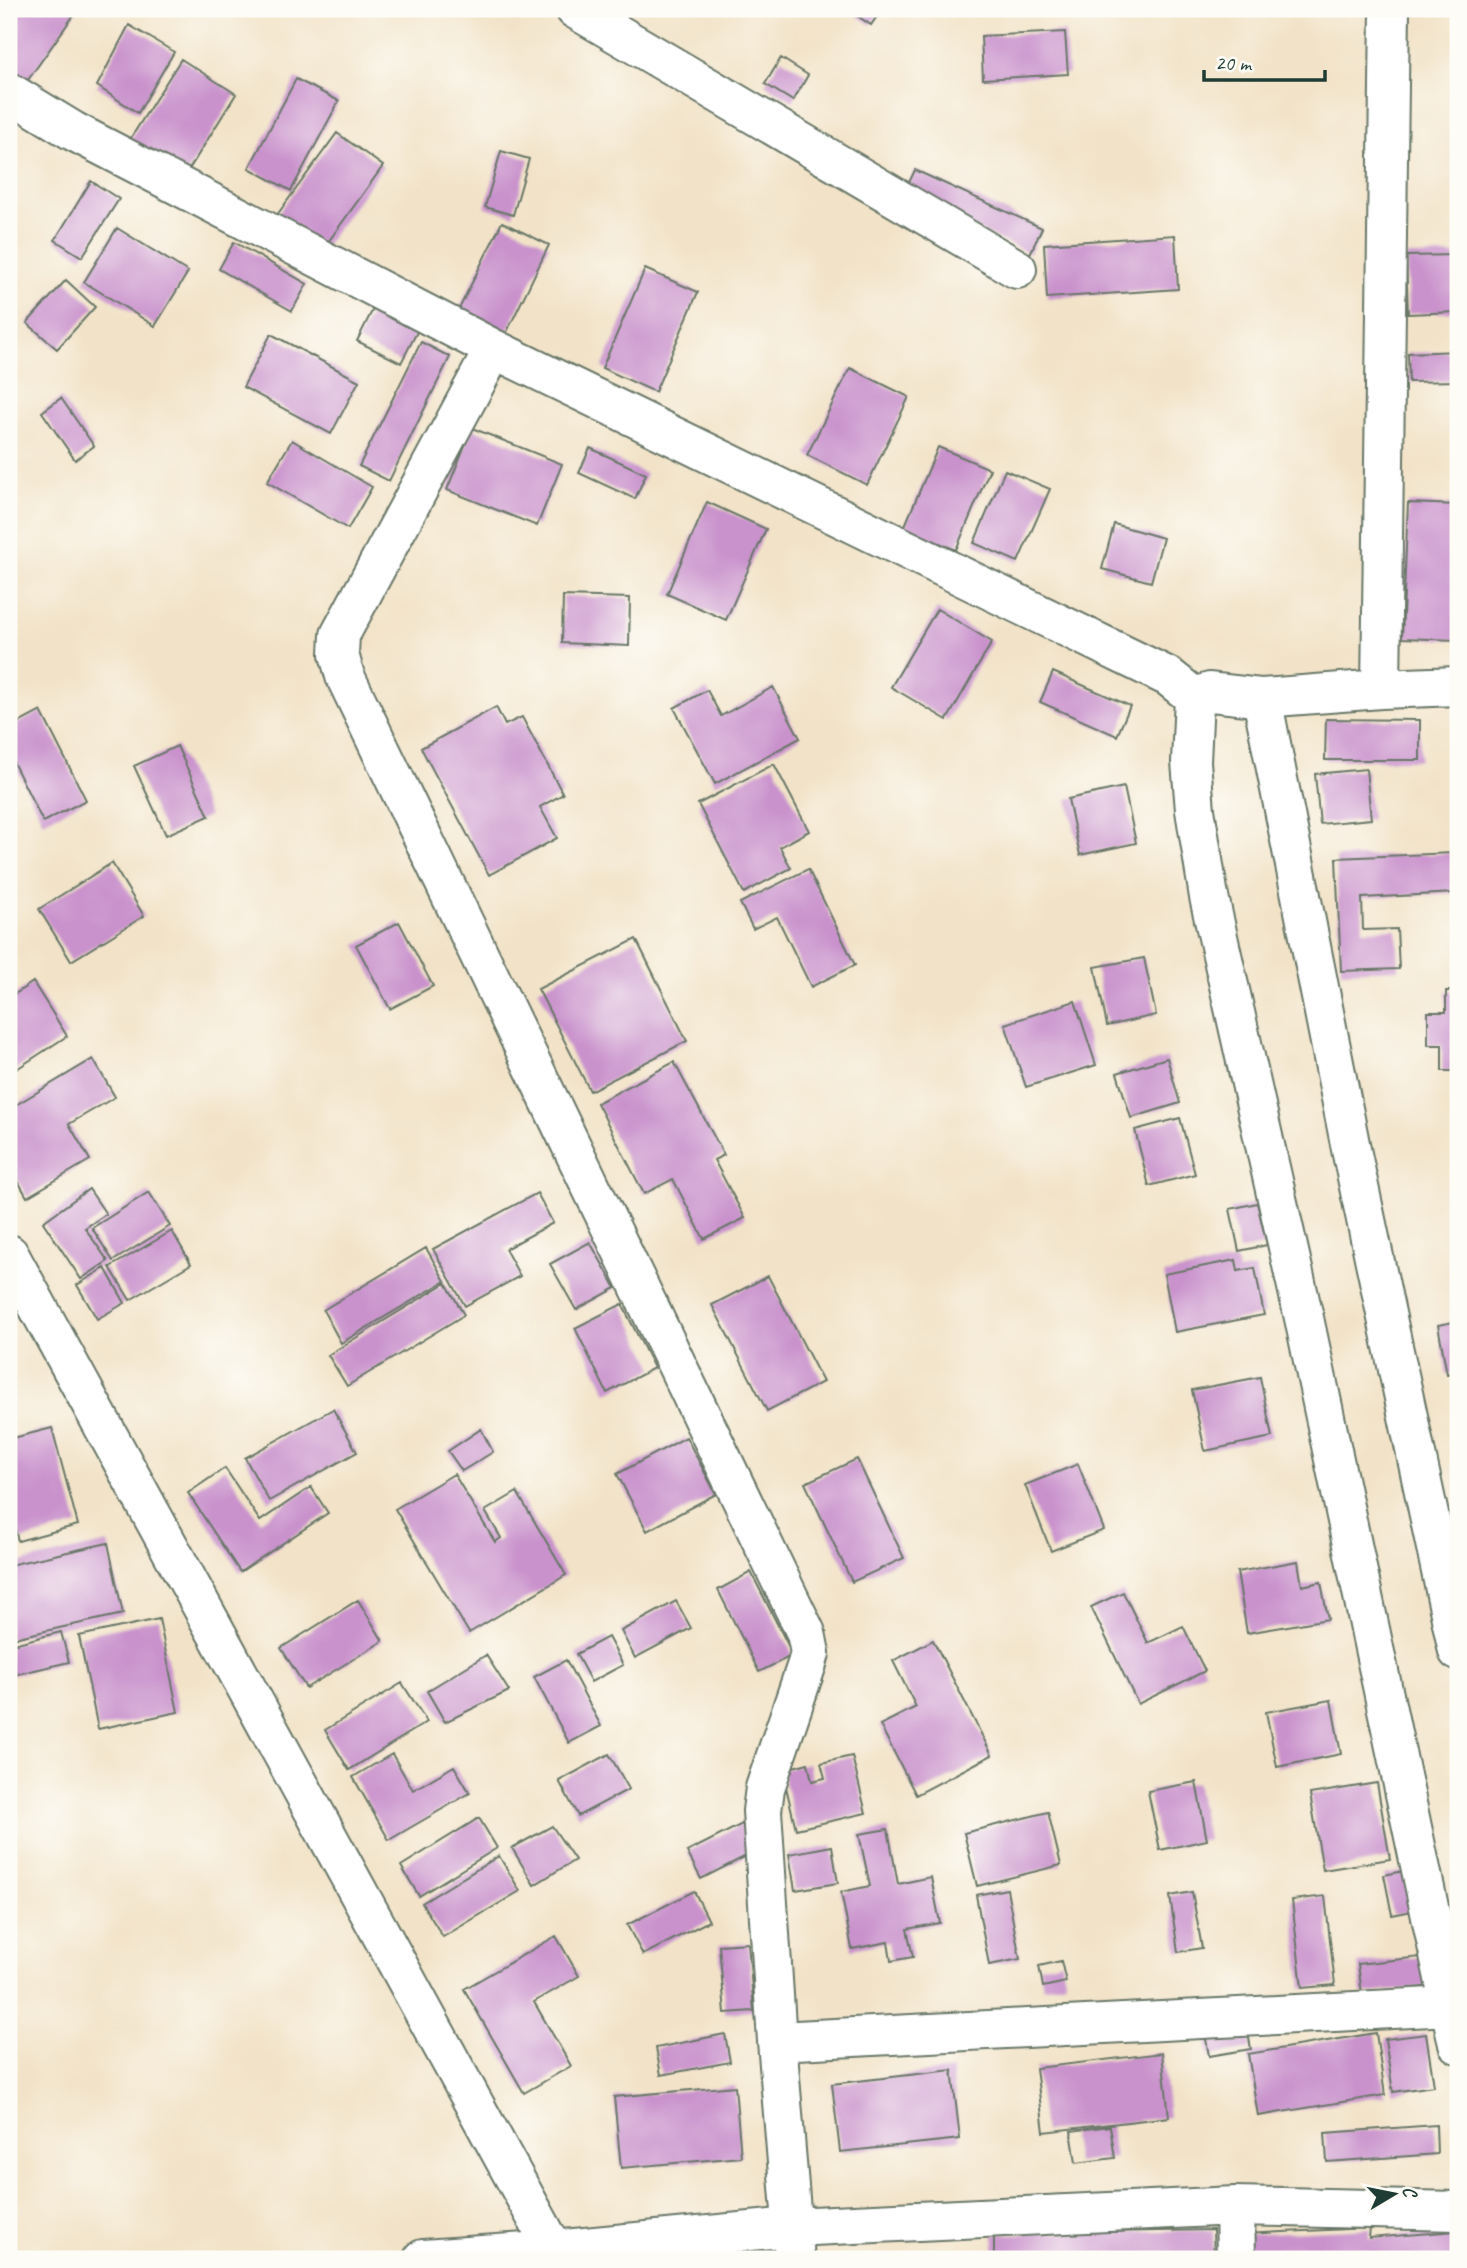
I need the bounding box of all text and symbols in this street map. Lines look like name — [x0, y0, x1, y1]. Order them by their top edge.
scale bar — [1204, 38, 1325, 82]
text: 20 m — [1215, 50, 1253, 76]
north arrow — [1358, 2160, 1428, 2230]
text: С — [1397, 2185, 1423, 2201]

